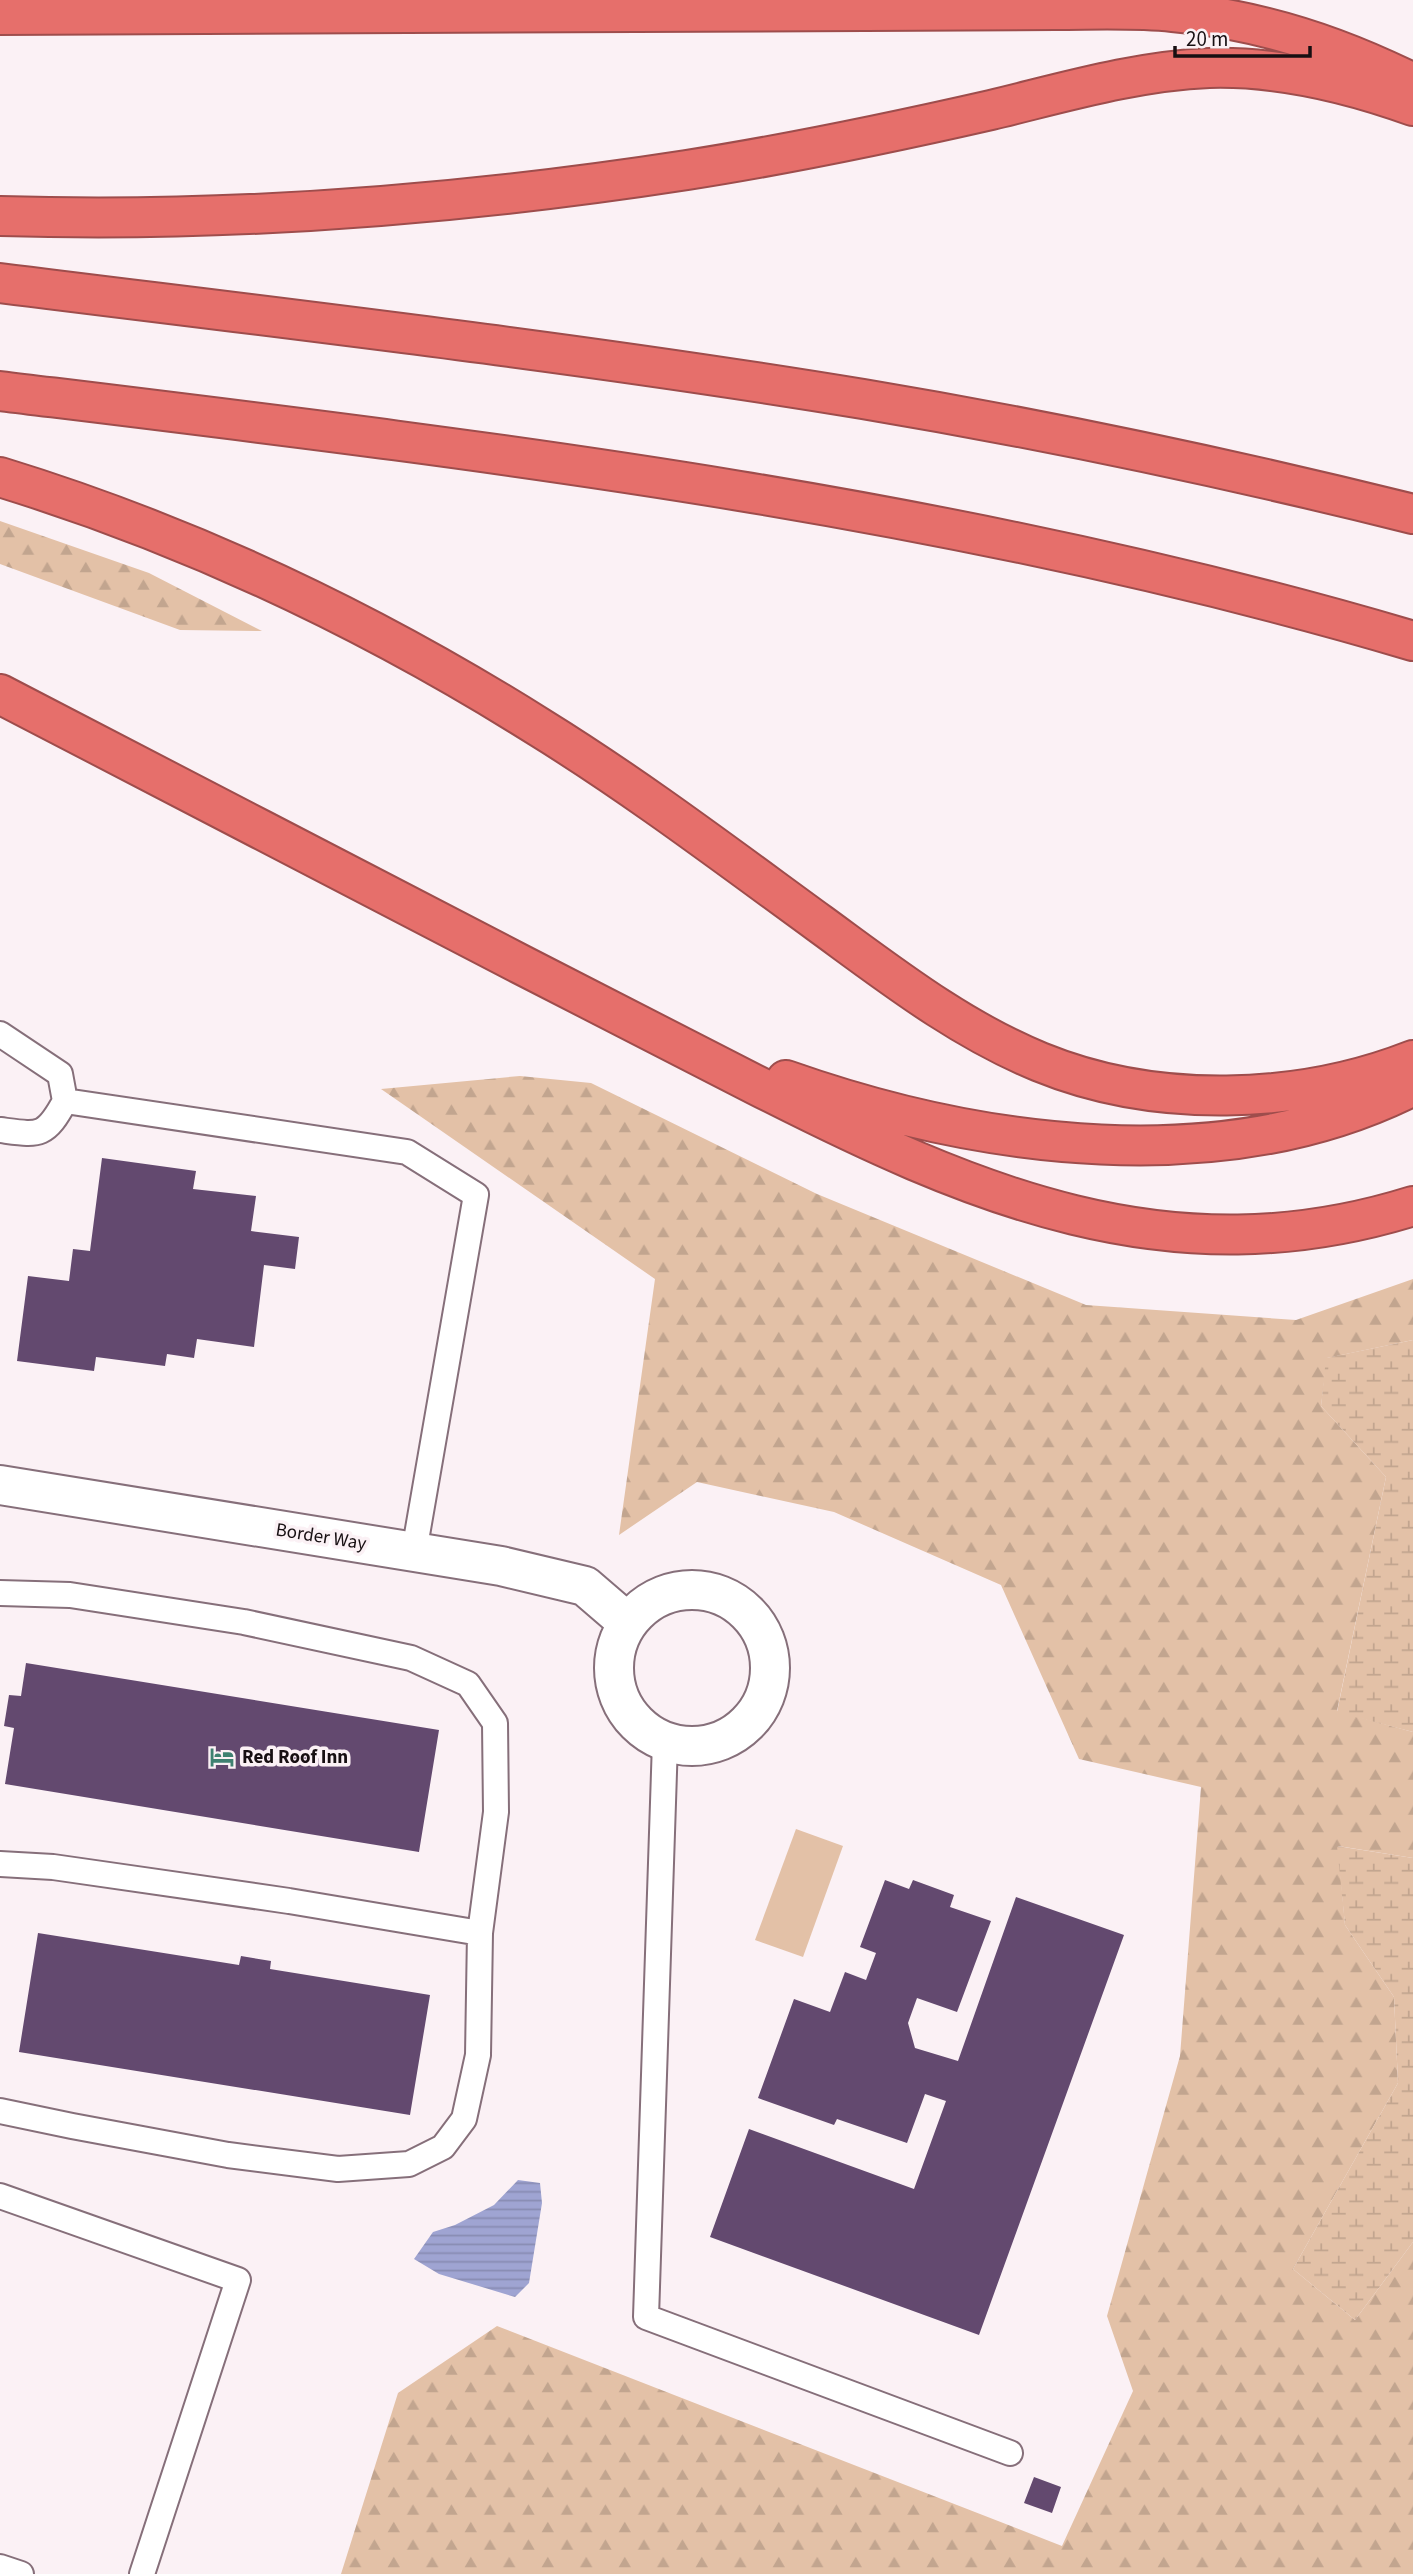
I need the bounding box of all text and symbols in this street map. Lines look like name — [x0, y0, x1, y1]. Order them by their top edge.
scale bar — [1175, 14, 1310, 58]
text: 20 m — [1186, 24, 1228, 54]
street label: Border Way — [274, 1517, 368, 1557]
hotel icon: Red Roof Inn — [208, 1743, 236, 1771]
place label: Red Roof Inn — [242, 1744, 348, 1771]

